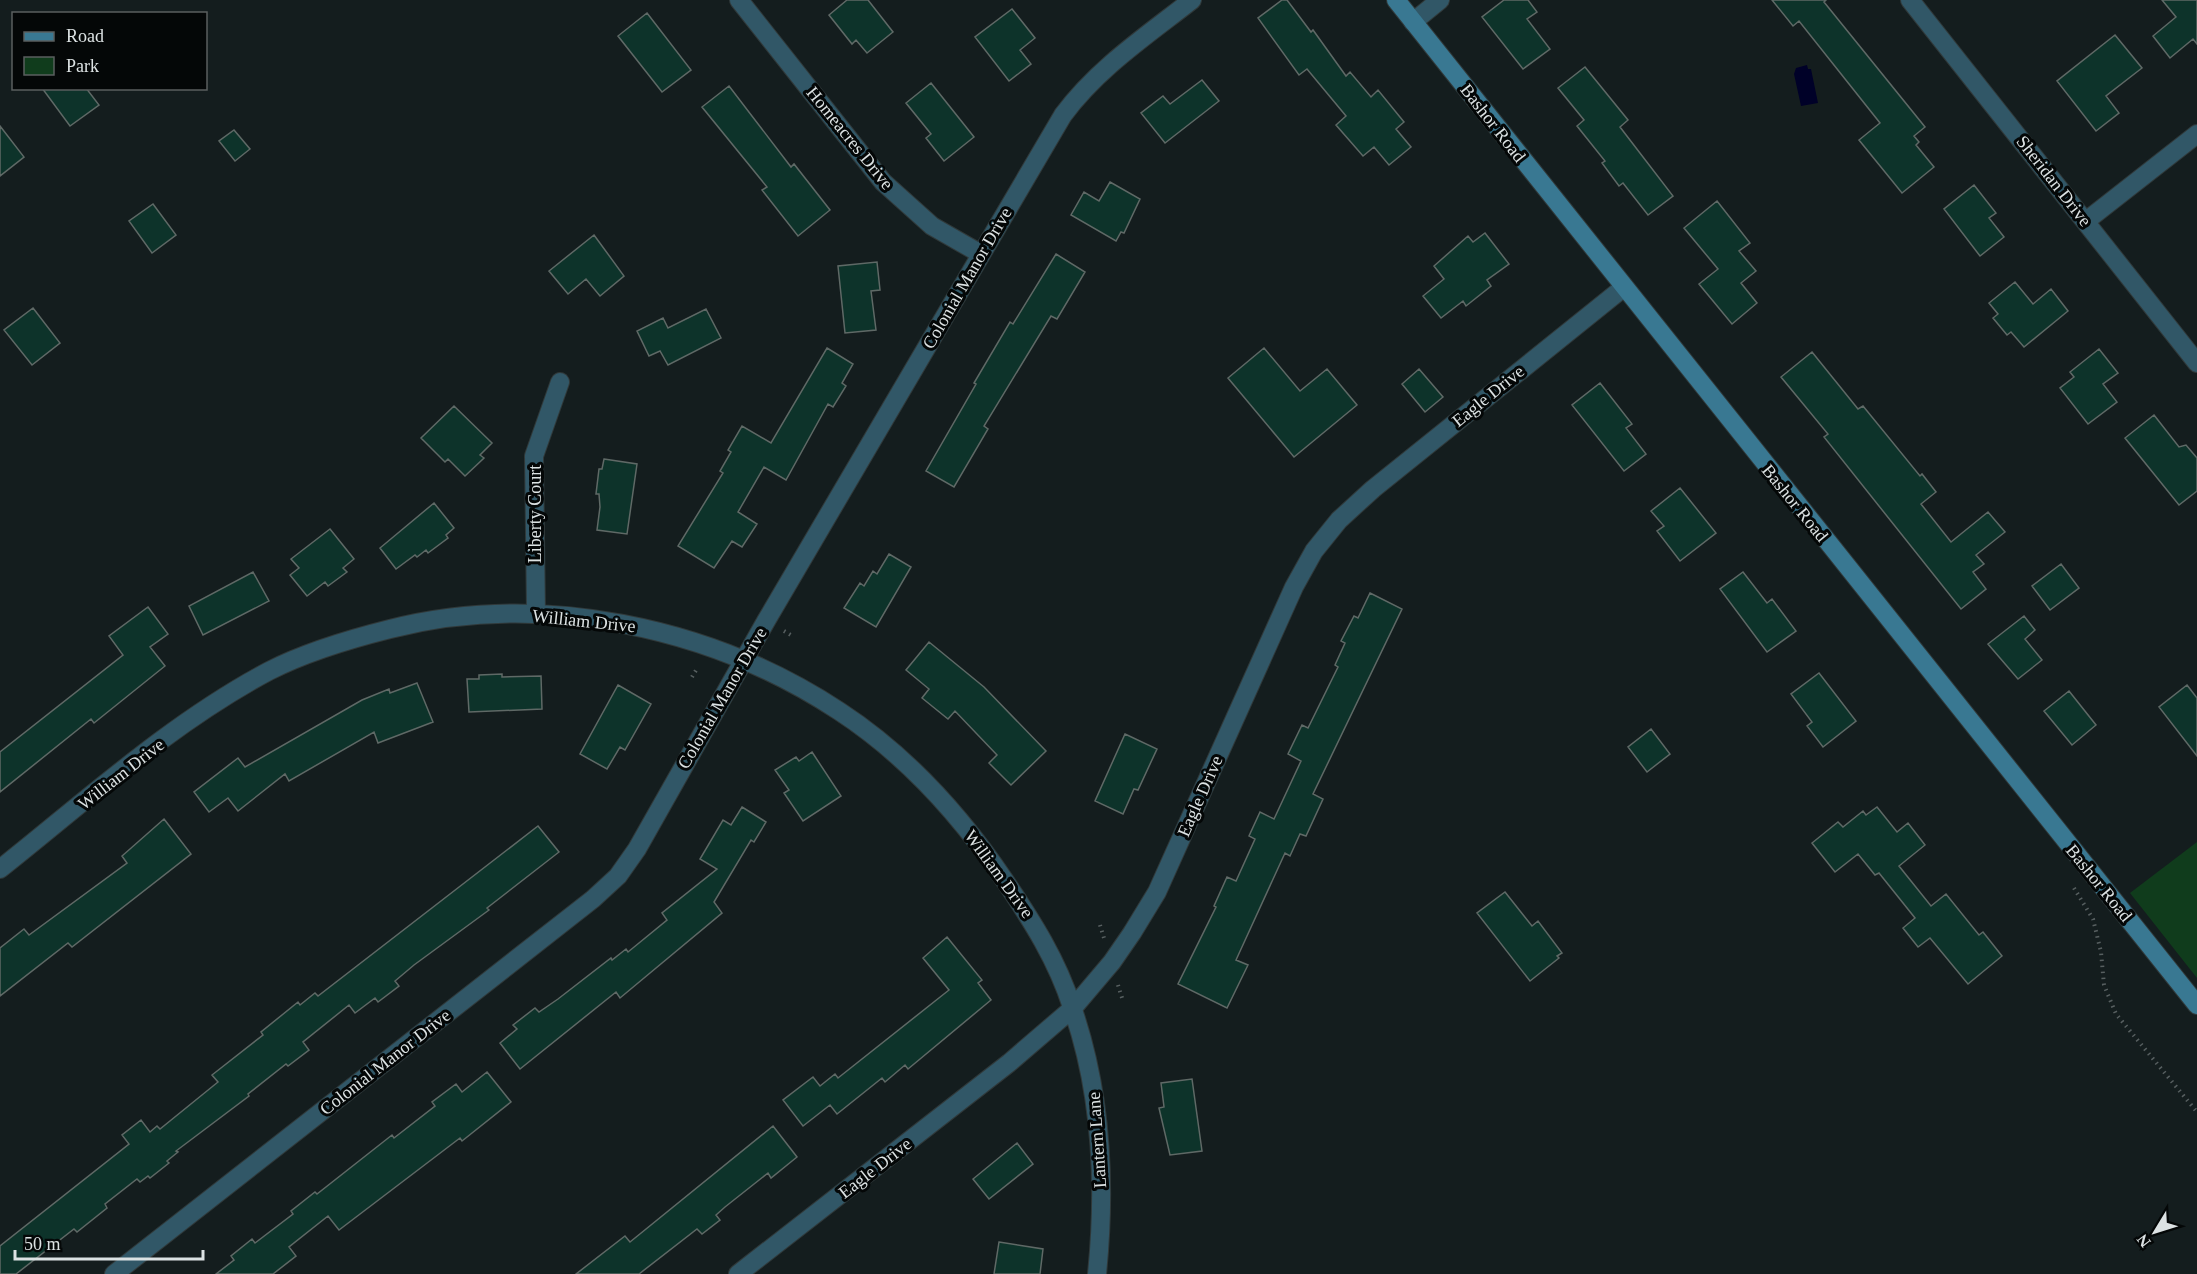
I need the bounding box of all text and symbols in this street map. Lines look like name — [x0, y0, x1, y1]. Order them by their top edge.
legend — [12, 12, 207, 90]
text: Road — [66, 26, 104, 46]
text: Park — [66, 56, 99, 76]
street label: Bashor Road — [1456, 80, 1530, 166]
street label: Homeacres Drive — [802, 83, 898, 193]
street label: Sheridan Drive — [2012, 132, 2096, 230]
street label: Colonial Manor Drive — [918, 204, 1016, 352]
street label: Eagle Drive — [1448, 361, 1528, 431]
street label: Bashor Road — [1758, 460, 1832, 546]
street label: Liberty Court — [525, 465, 545, 563]
street label: William Drive — [531, 606, 637, 636]
street label: Colonial Manor Drive — [673, 624, 771, 772]
street label: William Drive — [74, 734, 168, 814]
street label: Eagle Drive — [1173, 752, 1227, 840]
street label: William Drive — [960, 826, 1038, 922]
street label: Bashor Road — [2062, 840, 2136, 926]
street label: Colonial Manor Drive — [316, 1005, 454, 1119]
street label: Lantern Lane — [1084, 1091, 1110, 1189]
street label: Eagle Drive — [835, 1134, 915, 1202]
north arrow — [2125, 1202, 2185, 1262]
scale bar — [15, 1223, 202, 1261]
text: N — [2133, 1231, 2154, 1251]
text: 50 m — [24, 1234, 61, 1254]

